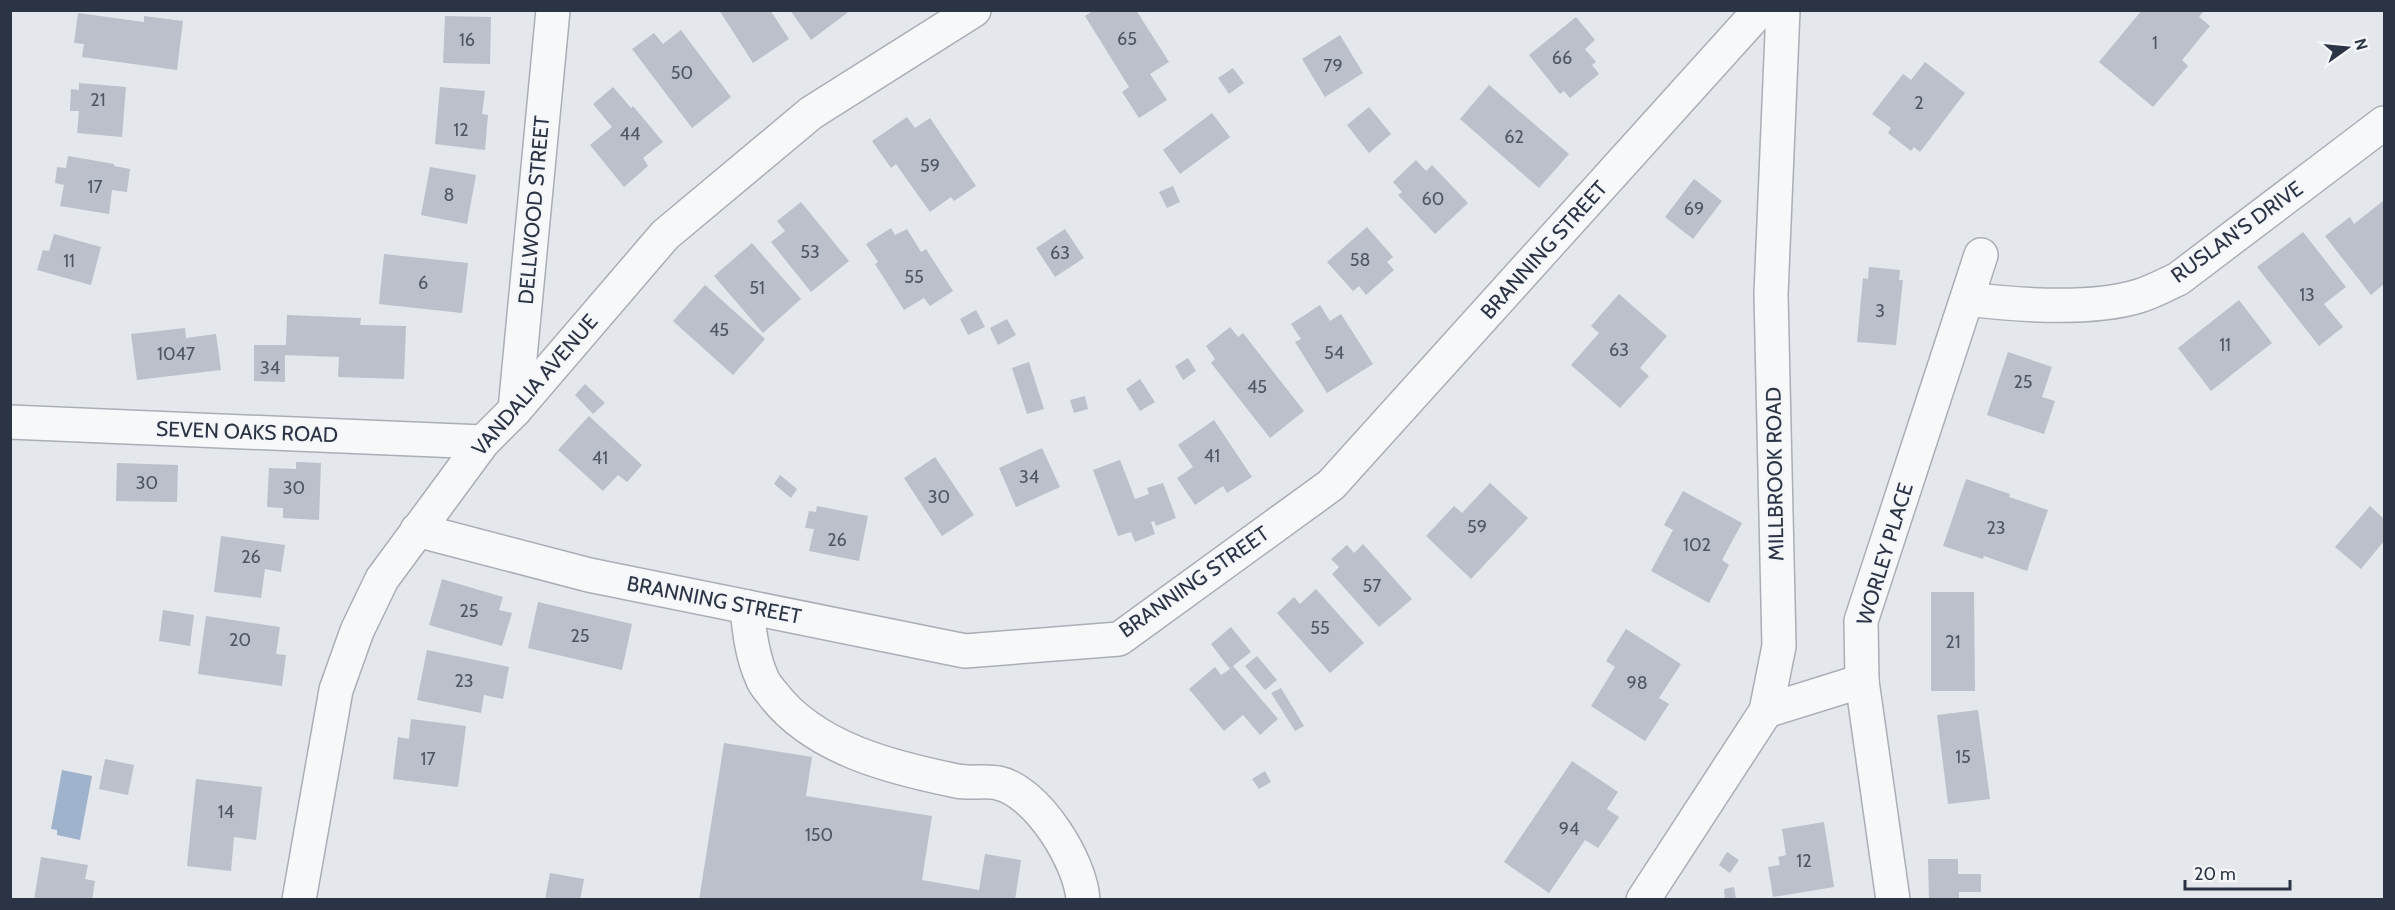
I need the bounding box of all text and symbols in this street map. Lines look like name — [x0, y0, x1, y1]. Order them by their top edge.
north arrow — [2317, 18, 2377, 78]
house number: 65 — [1117, 28, 1137, 50]
house number: 16 — [459, 29, 475, 51]
house number: 1 — [2152, 32, 2158, 54]
text: N — [2350, 36, 2372, 52]
house number: 66 — [1552, 47, 1572, 69]
house number: 79 — [1323, 55, 1343, 77]
house number: 50 — [671, 62, 693, 84]
house number: 21 — [90, 89, 106, 111]
house number: 2 — [1914, 92, 1924, 114]
street label: DELLWOOD STREET — [513, 114, 554, 305]
house number: 12 — [453, 119, 469, 141]
house number: 44 — [620, 123, 640, 145]
house number: 62 — [1504, 126, 1524, 148]
house number: 59 — [920, 155, 940, 177]
street label: BRANNING STREET — [1475, 175, 1612, 324]
street label: RUSLAN'S DRIVE — [2166, 175, 2307, 288]
house number: 17 — [88, 176, 102, 198]
house number: 8 — [444, 184, 454, 206]
house number: 60 — [1422, 188, 1444, 210]
house number: 69 — [1684, 198, 1704, 220]
house number: 53 — [800, 241, 820, 263]
house number: 63 — [1050, 242, 1070, 264]
house number: 58 — [1350, 249, 1370, 271]
house number: 11 — [63, 250, 75, 272]
house number: 55 — [904, 266, 924, 288]
house number: 6 — [418, 272, 428, 294]
house number: 51 — [749, 277, 765, 299]
house number: 13 — [2299, 284, 2315, 306]
house number: 3 — [1875, 300, 1885, 322]
street label: VANDALIA AVENUE — [466, 309, 603, 460]
house number: 45 — [709, 319, 729, 341]
house number: 11 — [2219, 334, 2231, 356]
house number: 63 — [1609, 339, 1629, 361]
house number: 54 — [1324, 342, 1344, 364]
house number: 1047 — [157, 343, 195, 365]
house number: 34 — [260, 357, 280, 379]
house number: 25 — [2013, 371, 2033, 393]
house number: 45 — [1247, 376, 1267, 398]
street label: MILLBROOK ROAD — [1760, 387, 1789, 561]
street label: SEVEN OAKS ROAD — [155, 416, 339, 447]
house number: 41 — [1204, 445, 1220, 467]
house number: 41 — [592, 447, 608, 469]
house number: 34 — [1019, 466, 1039, 488]
house number: 30 — [136, 472, 158, 494]
house number: 30 — [283, 477, 305, 499]
street label: WORLEY PLACE — [1851, 480, 1918, 628]
house number: 30 — [928, 486, 950, 508]
house number: 59 — [1467, 516, 1487, 538]
house number: 23 — [1986, 517, 2006, 539]
street label: BRANNING STREET — [1114, 521, 1273, 643]
house number: 26 — [827, 529, 847, 551]
house number: 102 — [1683, 534, 1711, 556]
house number: 26 — [241, 546, 261, 568]
street label: BRANNING STREET — [625, 570, 803, 629]
house number: 57 — [1363, 575, 1381, 597]
house number: 25 — [459, 600, 479, 622]
house number: 55 — [1310, 617, 1330, 639]
house number: 25 — [570, 625, 590, 647]
house number: 20 — [229, 629, 251, 651]
house number: 21 — [1945, 631, 1961, 653]
house number: 23 — [454, 670, 474, 692]
house number: 98 — [1626, 672, 1648, 694]
house number: 15 — [1955, 746, 1971, 768]
house number: 17 — [421, 748, 435, 770]
house number: 14 — [218, 801, 234, 823]
house number: 94 — [1559, 818, 1579, 840]
house number: 150 — [805, 824, 833, 846]
house number: 12 — [1796, 850, 1812, 872]
scale bar — [2185, 853, 2290, 891]
text: 20 m — [2194, 863, 2236, 885]

